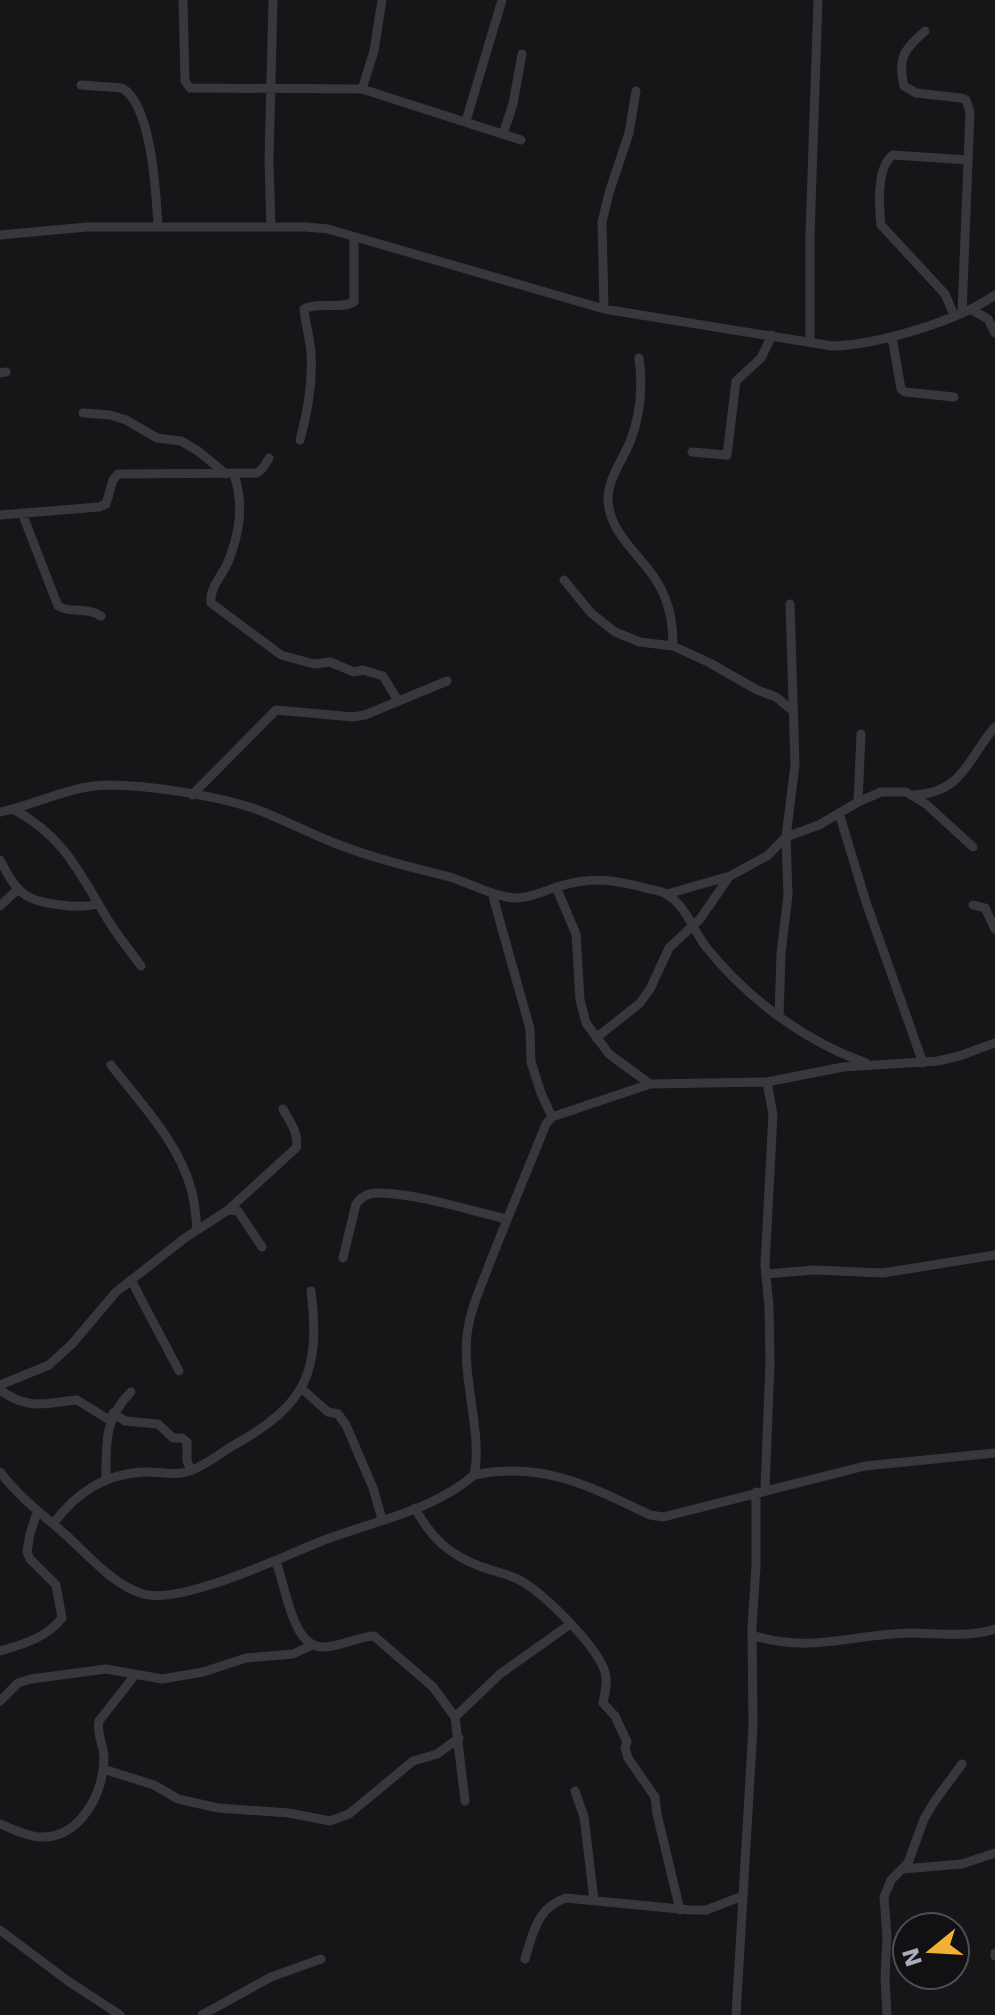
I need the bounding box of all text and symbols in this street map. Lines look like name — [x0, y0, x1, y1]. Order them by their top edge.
north arrow — [891, 1911, 971, 1991]
text: N — [898, 1944, 927, 1970]

